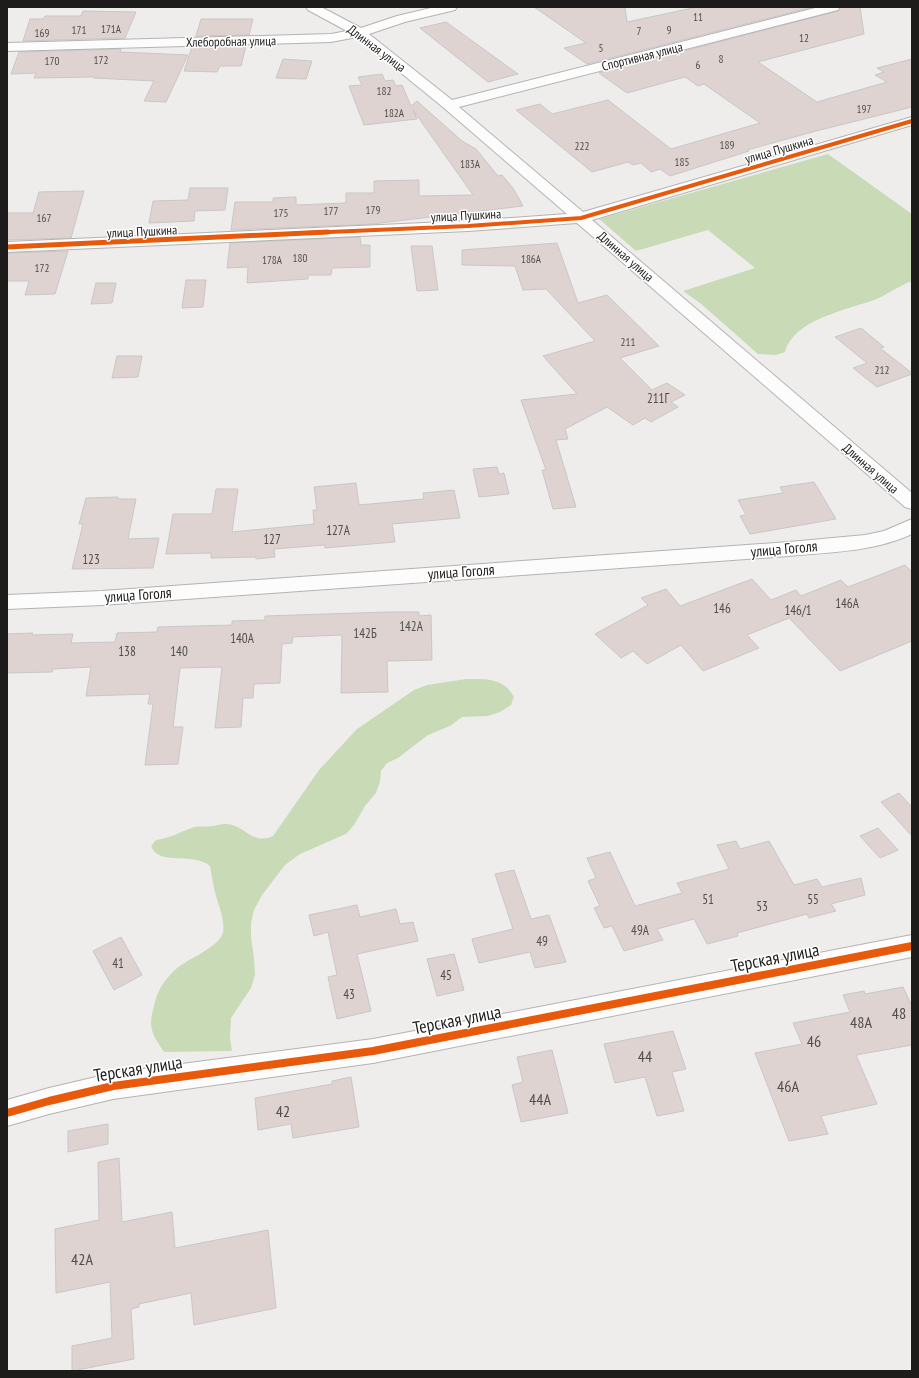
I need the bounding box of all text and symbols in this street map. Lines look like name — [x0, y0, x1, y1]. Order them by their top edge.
house number: 11 — [693, 10, 703, 24]
street label: Длинная улица — [344, 21, 409, 76]
house number: 171А — [101, 22, 122, 36]
house number: 171 — [72, 23, 86, 37]
house number: 9 — [667, 23, 672, 37]
house number: 7 — [637, 24, 642, 38]
house number: 169 — [35, 26, 49, 40]
house number: 12 — [799, 31, 809, 45]
street label: Хлеборобная улица — [186, 32, 276, 51]
street label: Спортивная улица — [600, 38, 684, 75]
house number: 5 — [599, 41, 604, 55]
house number: 8 — [719, 52, 724, 66]
house number: 172 — [94, 53, 108, 67]
house number: 170 — [45, 54, 59, 68]
house number: 6 — [696, 58, 701, 72]
house number: 182 — [377, 84, 391, 98]
house number: 197 — [857, 102, 871, 116]
house number: 182А — [384, 106, 405, 120]
street label: улица Пушкина — [743, 132, 815, 167]
house number: 189 — [720, 138, 734, 152]
house number: 222 — [575, 139, 589, 153]
house number: 185 — [675, 155, 689, 169]
house number: 183А — [460, 157, 481, 171]
house number: 179 — [366, 203, 380, 217]
house number: 177 — [324, 204, 338, 218]
street label: улица Пушкина — [430, 205, 502, 226]
house number: 175 — [274, 206, 288, 220]
house number: 167 — [37, 211, 51, 225]
street label: улица Пушкина — [106, 221, 178, 242]
street label: Длинная улица — [594, 227, 657, 285]
house number: 180 — [293, 251, 307, 265]
house number: 186А — [521, 252, 542, 266]
house number: 178А — [262, 253, 283, 267]
house number: 172 — [35, 261, 49, 275]
house number: 211 — [621, 335, 635, 349]
house number: 212 — [875, 363, 889, 377]
house number: 211Г — [647, 390, 669, 407]
street label: Длинная улица — [839, 439, 902, 497]
house number: 127А — [326, 522, 351, 539]
house number: 127 — [263, 531, 281, 548]
street label: улица Гоголя — [750, 536, 818, 561]
house number: 123 — [82, 551, 100, 568]
street label: улица Гоголя — [427, 560, 495, 583]
street label: улица Гоголя — [104, 583, 172, 606]
house number: 146А — [835, 595, 860, 612]
house number: 146 — [713, 600, 731, 617]
house number: 146/1 — [784, 602, 812, 619]
house number: 142А — [399, 618, 424, 635]
house number: 142Б — [353, 625, 377, 642]
house number: 140А — [230, 630, 255, 647]
house number: 138 — [118, 643, 136, 660]
house number: 140 — [170, 643, 188, 660]
house number: 51 — [702, 891, 714, 908]
house number: 55 — [807, 891, 819, 908]
house number: 53 — [756, 898, 768, 915]
house number: 49А — [631, 922, 650, 939]
house number: 49 — [536, 933, 548, 950]
street label: Терская улица — [729, 938, 821, 977]
house number: 41 — [112, 955, 124, 972]
house number: 45 — [440, 967, 452, 984]
house number: 43 — [343, 986, 355, 1003]
street label: Терская улица — [411, 1000, 503, 1039]
house number: 48 — [892, 1003, 906, 1023]
house number: 48А — [850, 1012, 872, 1032]
house number: 46 — [807, 1031, 821, 1051]
house number: 44 — [638, 1046, 652, 1066]
street label: Терская улица — [92, 1050, 184, 1087]
house number: 46А — [777, 1076, 799, 1096]
house number: 44А — [529, 1089, 551, 1109]
house number: 42 — [276, 1101, 290, 1121]
house number: 42А — [71, 1249, 93, 1269]

